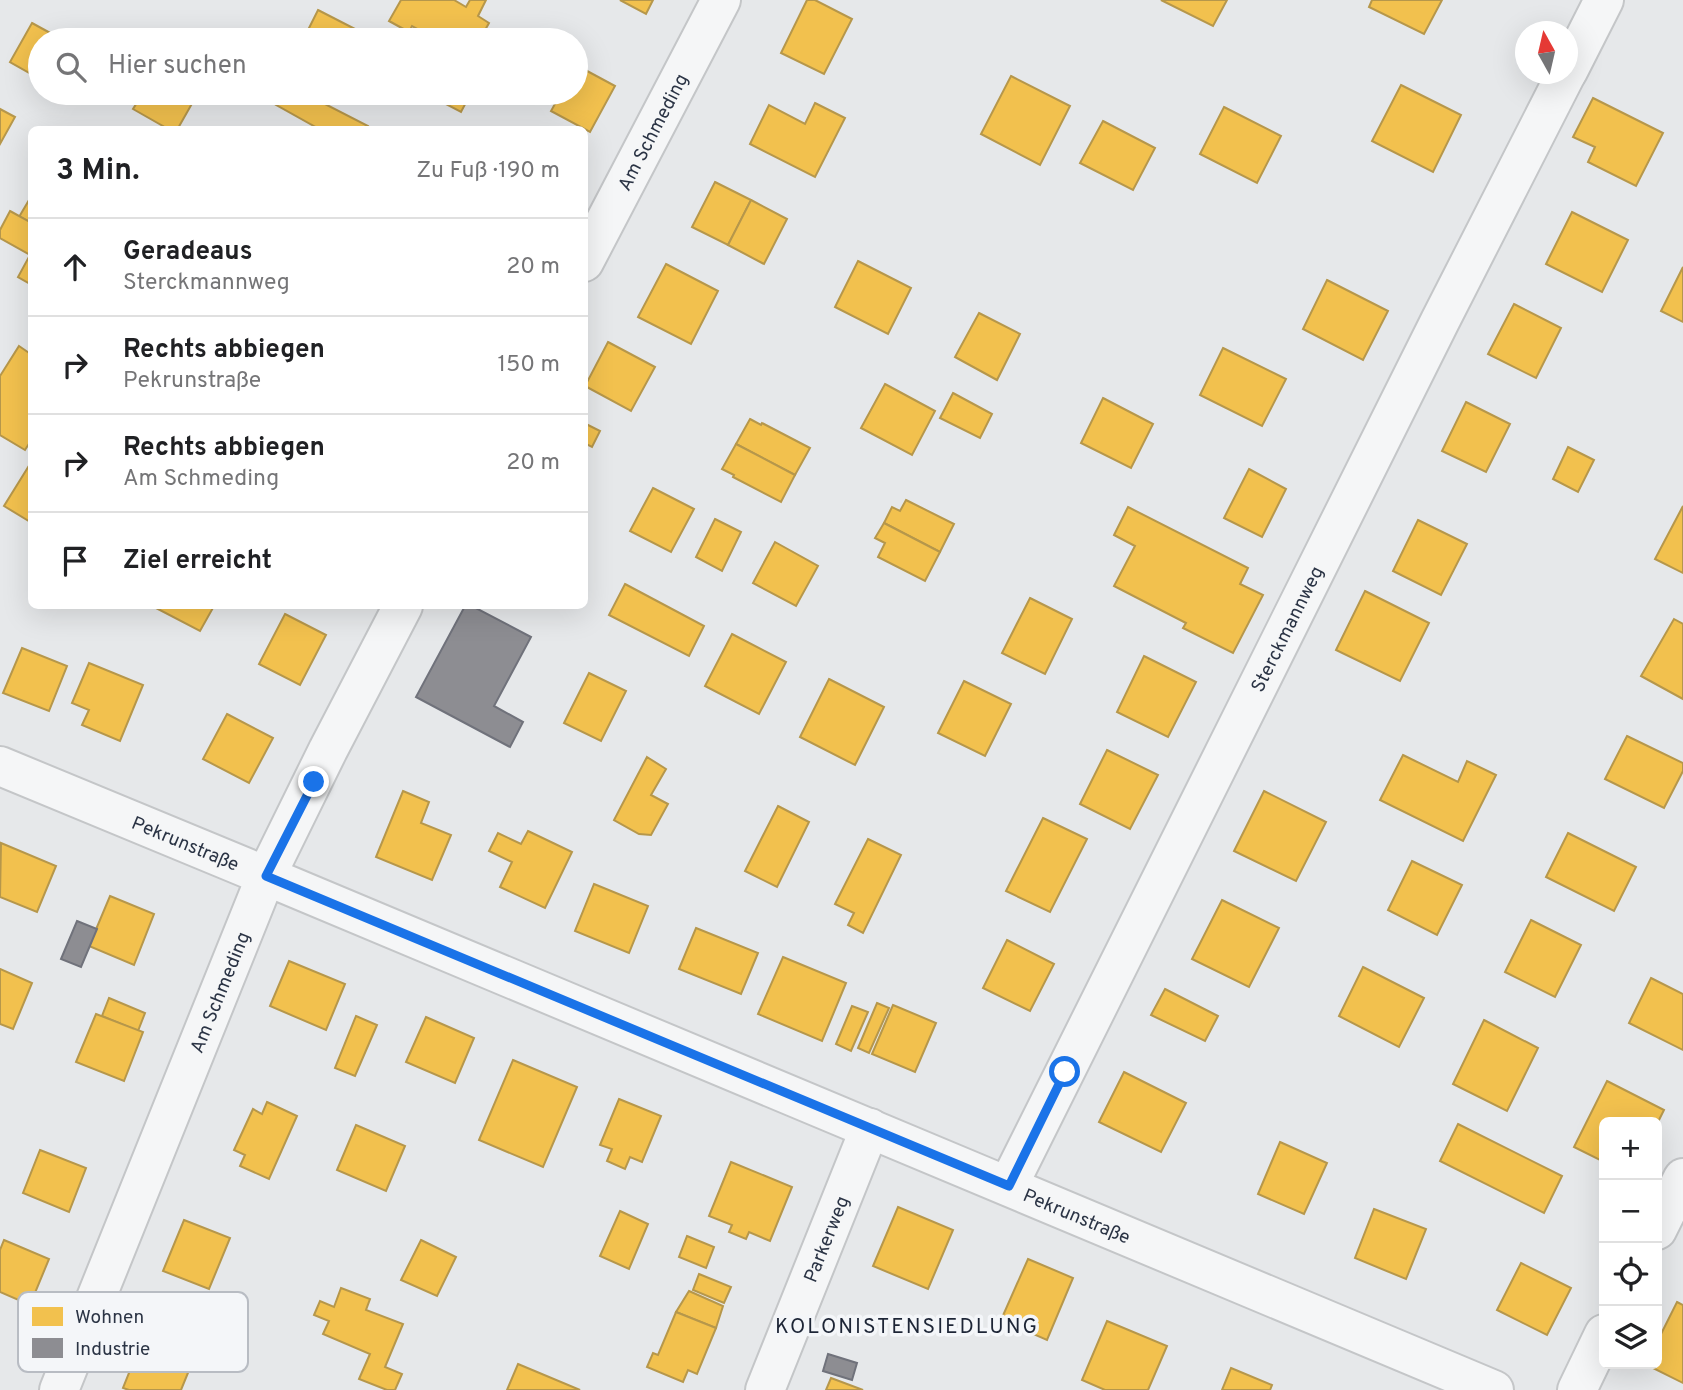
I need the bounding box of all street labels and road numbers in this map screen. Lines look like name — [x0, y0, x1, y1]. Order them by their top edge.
street label: Am Schmeding — [613, 70, 694, 195]
street label: Sterckmannweg — [1247, 562, 1330, 697]
street label: Pekrunstraße — [128, 812, 242, 878]
street label: Am Schmeding — [186, 928, 256, 1057]
street label: Pekrunstraße — [1019, 1184, 1134, 1250]
street label: Parkerweg — [799, 1193, 856, 1286]

